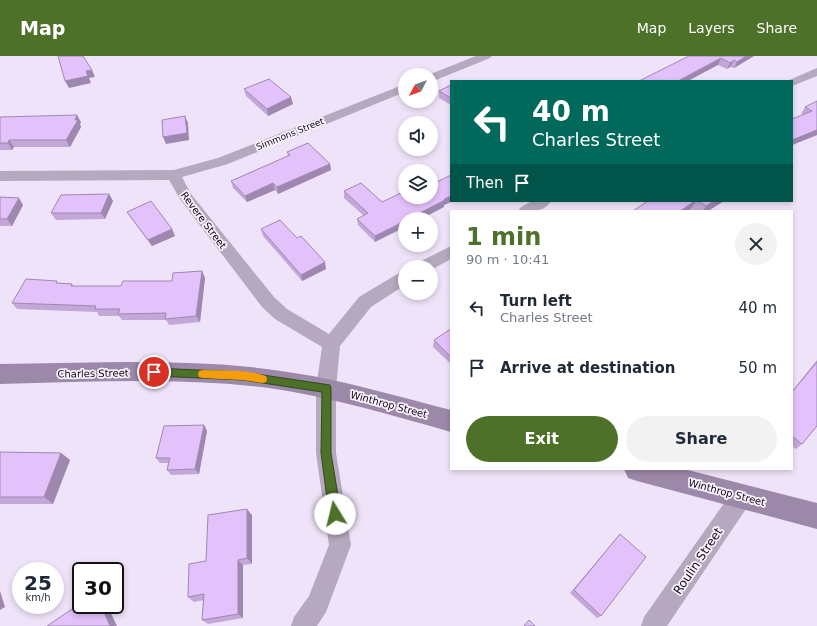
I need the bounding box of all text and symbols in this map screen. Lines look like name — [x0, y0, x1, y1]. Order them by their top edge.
text: Map — [20, 17, 65, 39]
text: Map — [637, 20, 666, 36]
text: Layers — [688, 20, 735, 36]
text: Share — [757, 20, 797, 36]
north arrow — [398, 68, 438, 108]
map controls — [398, 68, 438, 300]
text: 40 m — [532, 95, 610, 128]
icon: left — [466, 96, 518, 148]
street label: Simmons Street — [255, 116, 326, 152]
button: sound — [398, 116, 438, 156]
text: Charles Street — [532, 129, 660, 150]
button: layers — [398, 164, 438, 204]
icon: arrive — [511, 172, 533, 194]
text: Then — [466, 174, 503, 192]
street label: Revere Street — [179, 190, 229, 251]
button: + — [398, 212, 438, 252]
text: 1 min — [466, 223, 541, 251]
button: close — [735, 223, 777, 265]
text: 90 m · 10:41 — [466, 252, 549, 267]
button: − — [398, 260, 438, 300]
text: Turn left — [500, 292, 572, 310]
icon: left — [466, 297, 488, 319]
text: 40 m — [739, 299, 777, 317]
text: Charles Street — [500, 310, 593, 325]
pin — [137, 355, 171, 389]
icon: arrive — [466, 357, 488, 379]
text: Arrive at destination — [500, 359, 675, 377]
text: 50 m — [739, 359, 777, 377]
icon: arrive — [143, 361, 165, 383]
street label: Charles Street — [57, 367, 129, 380]
street label: Winthrop Street — [349, 389, 429, 420]
button: Exit — [466, 416, 618, 462]
button: Share — [626, 416, 777, 462]
street label: Winthrop Street — [687, 477, 767, 508]
position arrow — [314, 493, 356, 535]
street label: Roulin Street — [671, 525, 726, 597]
speed limit sign: 30 — [72, 562, 124, 614]
text: 25 — [24, 571, 52, 595]
text: km/h — [25, 592, 51, 603]

